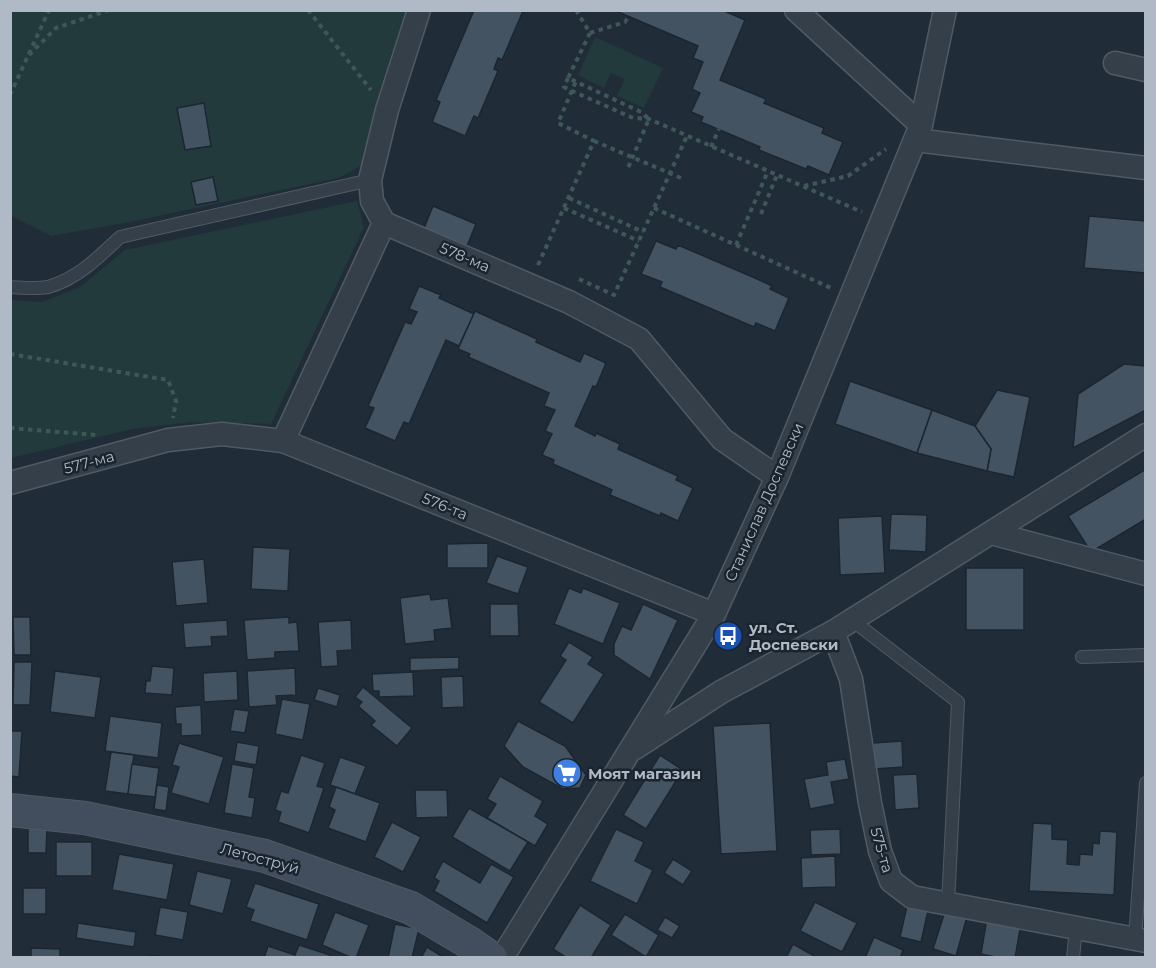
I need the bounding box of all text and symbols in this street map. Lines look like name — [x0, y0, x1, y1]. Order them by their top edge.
street label: 578-ма — [437, 238, 493, 276]
street label: Станислав Доспевски — [720, 420, 808, 584]
street label: 577-ма — [62, 446, 116, 478]
street label: 576-та — [420, 488, 470, 524]
place label: ул. Ст. Доспевски — [748, 618, 838, 654]
bus stop icon: ул. Ст. Доспевски — [712, 620, 744, 652]
supermarket icon: Моят магазин — [551, 757, 583, 789]
place label: Моят магазин — [588, 764, 701, 783]
street label: 575-та — [866, 825, 898, 875]
street label: Летоструй — [218, 838, 302, 878]

